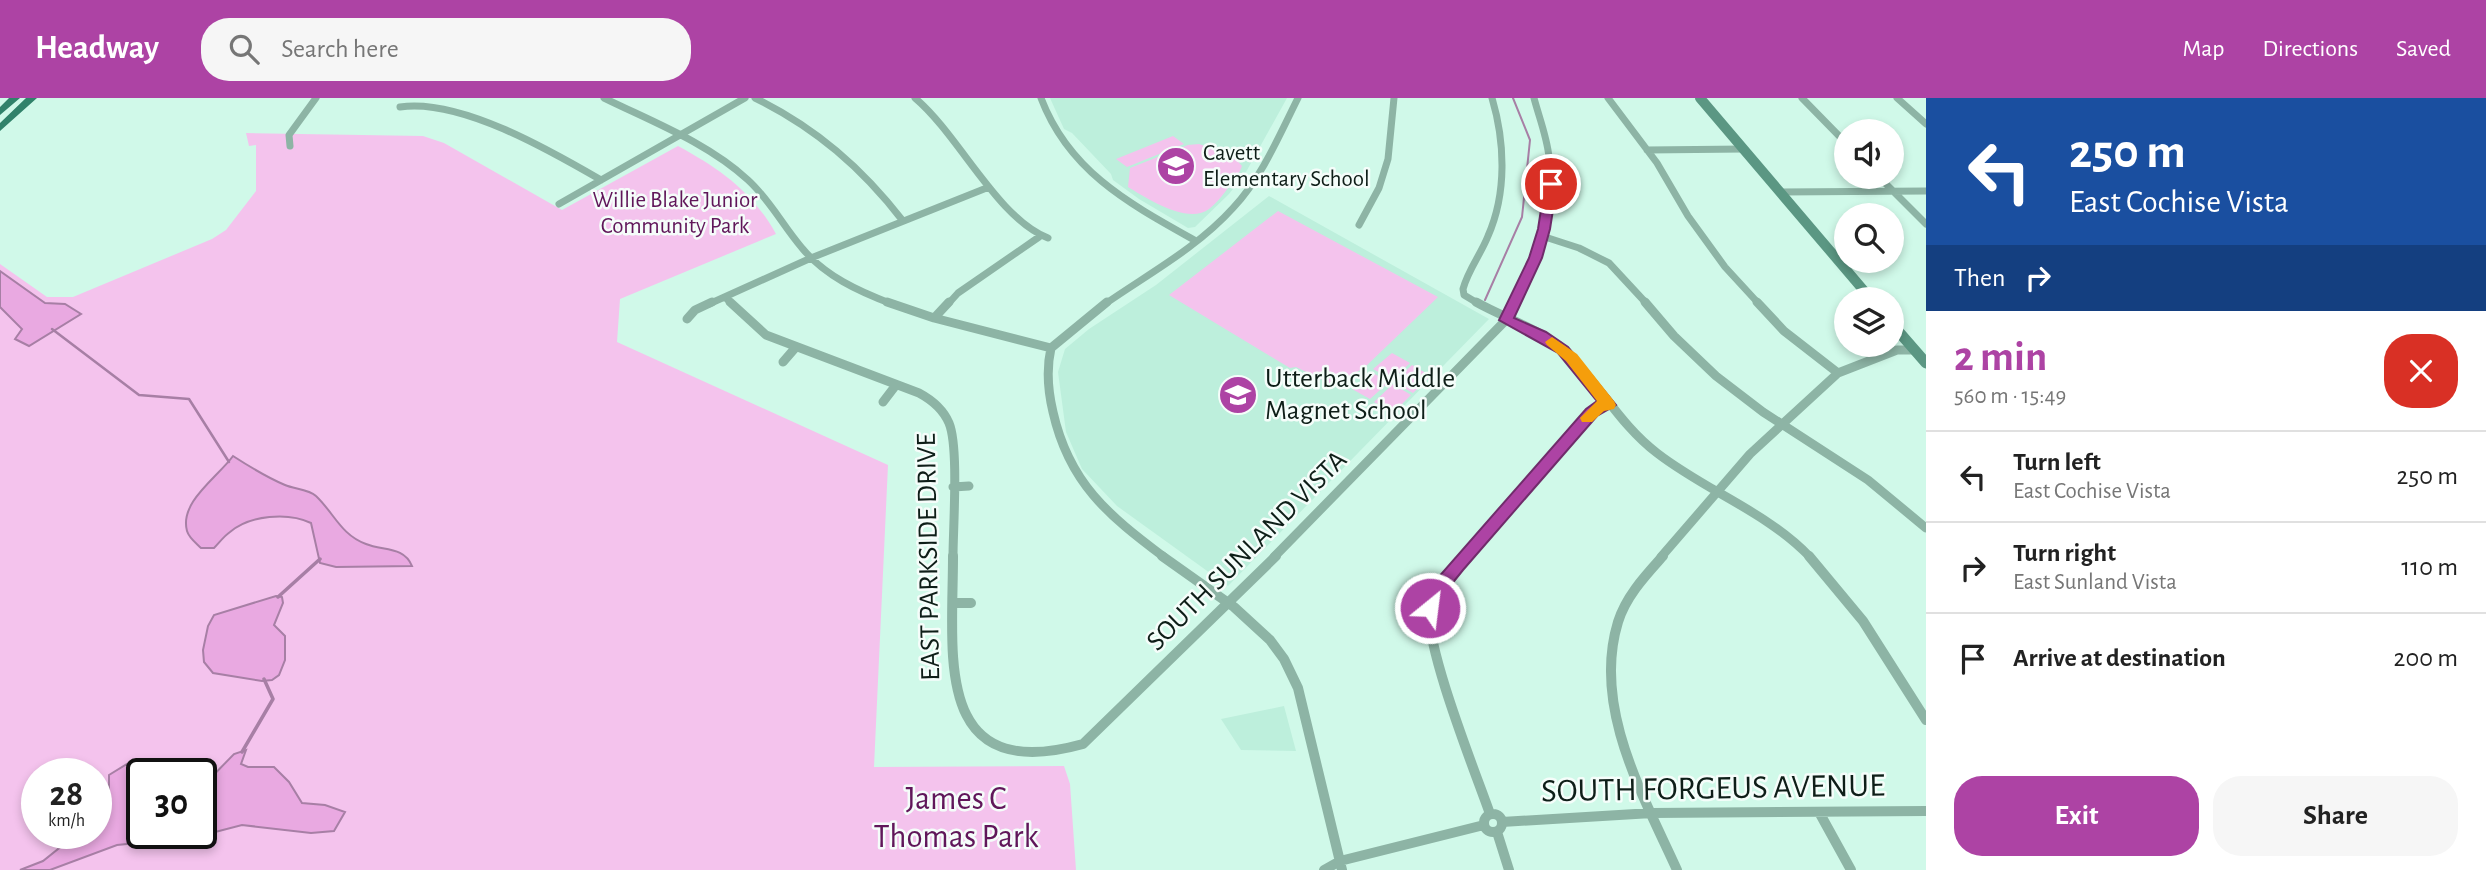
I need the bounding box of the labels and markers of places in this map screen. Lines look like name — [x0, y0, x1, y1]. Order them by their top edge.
place label: Cavett Elementary School — [1203, 142, 1370, 191]
school or university icon: Cavett Elementary School — [1155, 145, 1197, 187]
pin — [1521, 154, 1581, 214]
place label: Utterback Middle Magnet School — [1265, 365, 1455, 425]
school or university icon: Utterback Middle Magnet School — [1217, 374, 1259, 416]

